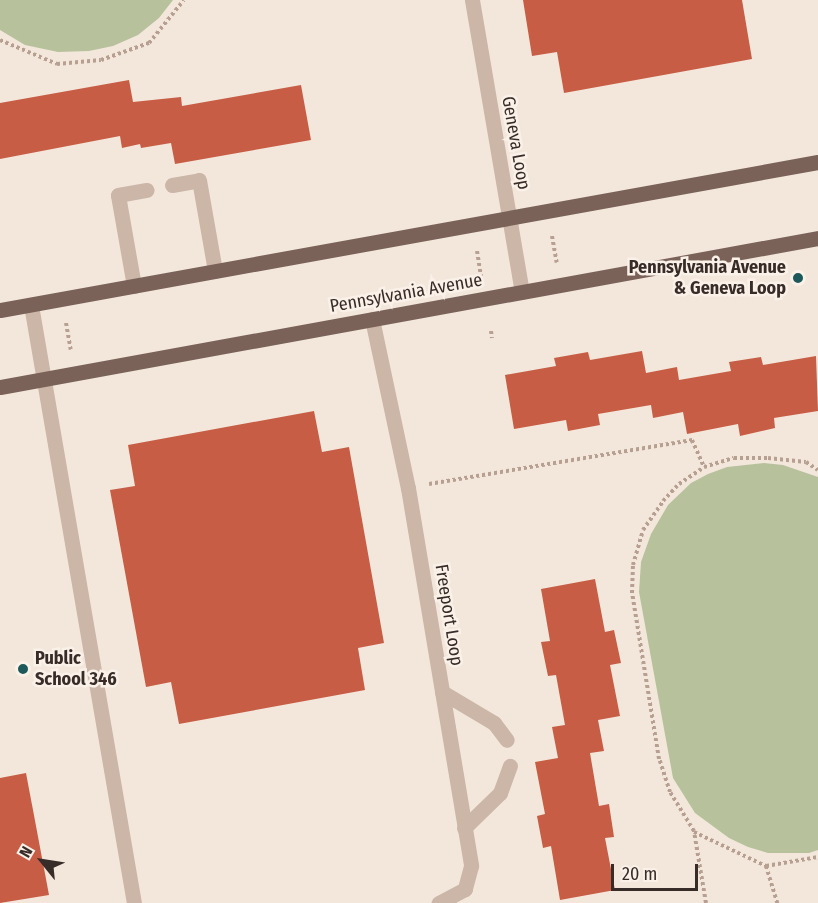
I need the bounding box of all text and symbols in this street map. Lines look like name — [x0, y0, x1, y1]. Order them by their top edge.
street label: Geneva Loop — [497, 95, 535, 191]
place label: Pennsylvania Avenue & Geneva Loop — [629, 257, 786, 300]
street label: Pennsylvania Avenue — [328, 269, 484, 317]
marker: Pennsylvania Avenue & Geneva Loop — [791, 271, 805, 285]
street label: Freeport Loop — [430, 563, 468, 667]
place label: Public School 346 — [35, 648, 117, 690]
marker: Public School 346 — [16, 662, 30, 676]
north arrow — [12, 831, 72, 891]
text: N — [15, 843, 37, 861]
scale bar — [614, 852, 701, 890]
text: 20 m — [622, 863, 657, 885]

